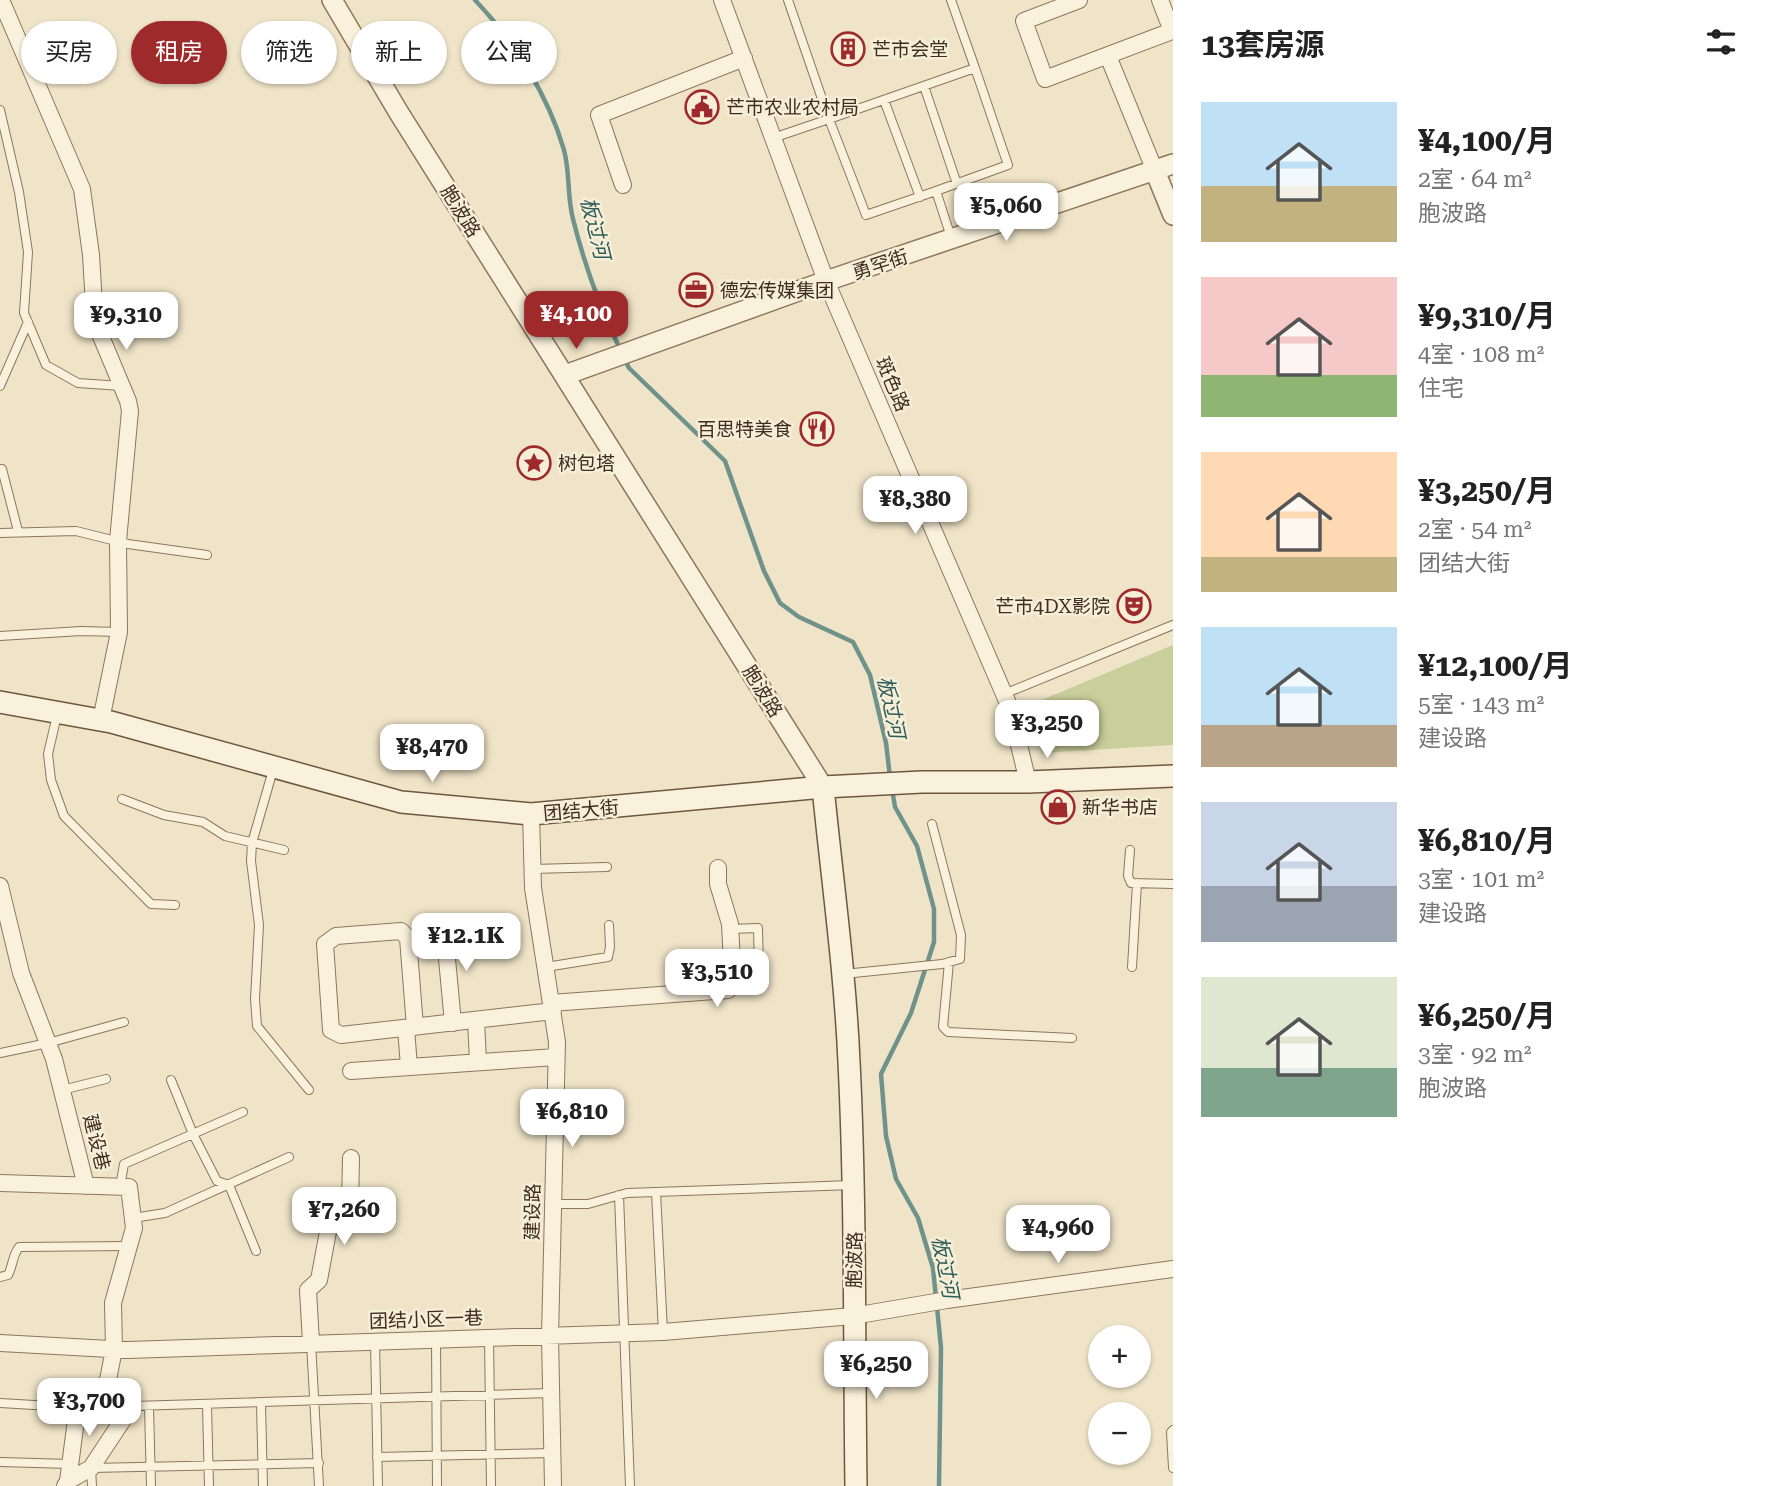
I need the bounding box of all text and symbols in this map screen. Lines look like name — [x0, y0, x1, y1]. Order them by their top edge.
chip: 买房 — [21, 21, 117, 84]
chip: 租房 — [131, 21, 227, 84]
chip: 筛选 — [241, 21, 337, 84]
chip: 新上 — [351, 21, 447, 84]
chip: 公寓 — [461, 21, 557, 84]
icon: filters — [1702, 23, 1740, 61]
text: 13套房源 — [1201, 27, 1325, 62]
building icon: 芒市会堂 — [829, 30, 867, 68]
place label: 芒市会堂 — [872, 38, 948, 61]
public building icon: 芒市农业农村局 — [683, 88, 721, 126]
place label: 芒市农业农村局 — [726, 96, 859, 119]
text: ¥4,100/月 — [1418, 123, 1556, 158]
icon: home — [1257, 130, 1341, 214]
text: 2室 · 64 m² — [1418, 166, 1531, 193]
street label: 胞波路 — [436, 181, 485, 242]
pin: ¥5,060 — [949, 184, 1063, 243]
text: ¥5,060 — [970, 192, 1042, 219]
water label: 板过河 — [576, 195, 615, 265]
text: 胞波路 — [1418, 200, 1487, 227]
street label: 勇罕街 — [849, 245, 911, 284]
office icon: 德宏传媒集团 — [677, 271, 715, 309]
place label: 德宏传媒集团 — [720, 279, 834, 302]
pin: ¥9,310 — [69, 292, 183, 352]
pin: ¥4,100 — [519, 292, 633, 351]
text: ¥9,310/月 — [1418, 298, 1556, 333]
text: ¥4,100 — [540, 300, 612, 327]
text: ¥9,310 — [90, 301, 162, 328]
icon: home — [1257, 305, 1341, 389]
text: 4室 · 108 m² — [1418, 341, 1544, 368]
street label: 斑色路 — [871, 353, 914, 415]
text: 住宅 — [1418, 375, 1464, 402]
restaurant icon: 百思特美食 — [798, 410, 836, 448]
place label: 百思特美食 — [697, 418, 792, 441]
place icon: 树包塔 — [515, 444, 553, 482]
place label: 树包塔 — [558, 452, 615, 475]
text: ¥3,250/月 — [1418, 473, 1556, 508]
pin: ¥8,380 — [858, 476, 972, 536]
icon: home — [1257, 480, 1341, 564]
text: ¥8,380 — [879, 485, 951, 512]
text: 2室 · 54 m² — [1418, 516, 1531, 543]
text: 团结大街 — [1418, 550, 1510, 577]
theatre icon: 芒市4DX影院 — [1115, 587, 1153, 625]
place label: 芒市4DX影院 — [995, 595, 1110, 618]
text: ¥12,100/月 — [1418, 648, 1572, 683]
icon: home — [1257, 655, 1341, 739]
street label: 胞波路 — [738, 661, 787, 722]
water label: 板过河 — [873, 674, 910, 744]
text: 5室 · 143 m² — [1418, 691, 1544, 718]
pin: ¥3,250 — [990, 700, 1104, 760]
text: ¥3,250 — [1011, 709, 1083, 736]
pin: ¥8,470 — [375, 724, 489, 784]
text: 建设路 — [1418, 725, 1487, 752]
text: ¥8,470 — [396, 733, 468, 760]
shop icon: 新华书店 — [1039, 788, 1077, 826]
street label: 团结大街 — [542, 796, 620, 825]
place label: 新华书店 — [1082, 796, 1158, 819]
text: ¥6,810/月 — [1418, 823, 1556, 858]
icon: home — [1257, 830, 1341, 914]
text: 3室 · 101 m² — [1418, 866, 1544, 893]
text: 建设路 — [1418, 900, 1487, 927]
pin: ¥12.1K — [409, 914, 523, 973]
text: ¥12.1K — [428, 922, 504, 949]
pin: ¥3,510 — [660, 950, 774, 1009]
text: ¥3,510 — [681, 958, 753, 985]
text: ¥6,250/月 — [1418, 998, 1556, 1033]
icon: home — [1257, 1005, 1341, 1089]
text: 3室 · 92 m² — [1418, 1041, 1531, 1068]
text: 胞波路 — [1418, 1075, 1487, 1102]
pin: ¥6,810 — [515, 1090, 629, 1149]
text: ¥6,810 — [536, 1098, 608, 1125]
street label: 建设巷 — [78, 1112, 115, 1173]
street label: 建设路 — [521, 1183, 544, 1241]
pin: ¥7,260 — [287, 1188, 401, 1247]
text: ¥7,260 — [308, 1196, 380, 1223]
pin: ¥4,960 — [1001, 1206, 1115, 1265]
text: ¥4,960 — [1022, 1214, 1094, 1241]
street label: 胞波路 — [843, 1231, 866, 1289]
water label: 板过河 — [927, 1234, 964, 1304]
street label: 团结小区一巷 — [369, 1306, 483, 1333]
map controls — [1088, 1325, 1151, 1465]
button: + — [1088, 1325, 1151, 1388]
pin: ¥6,250 — [819, 1342, 933, 1401]
text: ¥6,250 — [840, 1350, 912, 1377]
pin: ¥3,700 — [32, 1378, 146, 1438]
text: ¥3,700 — [53, 1387, 125, 1414]
button: − — [1088, 1402, 1151, 1465]

